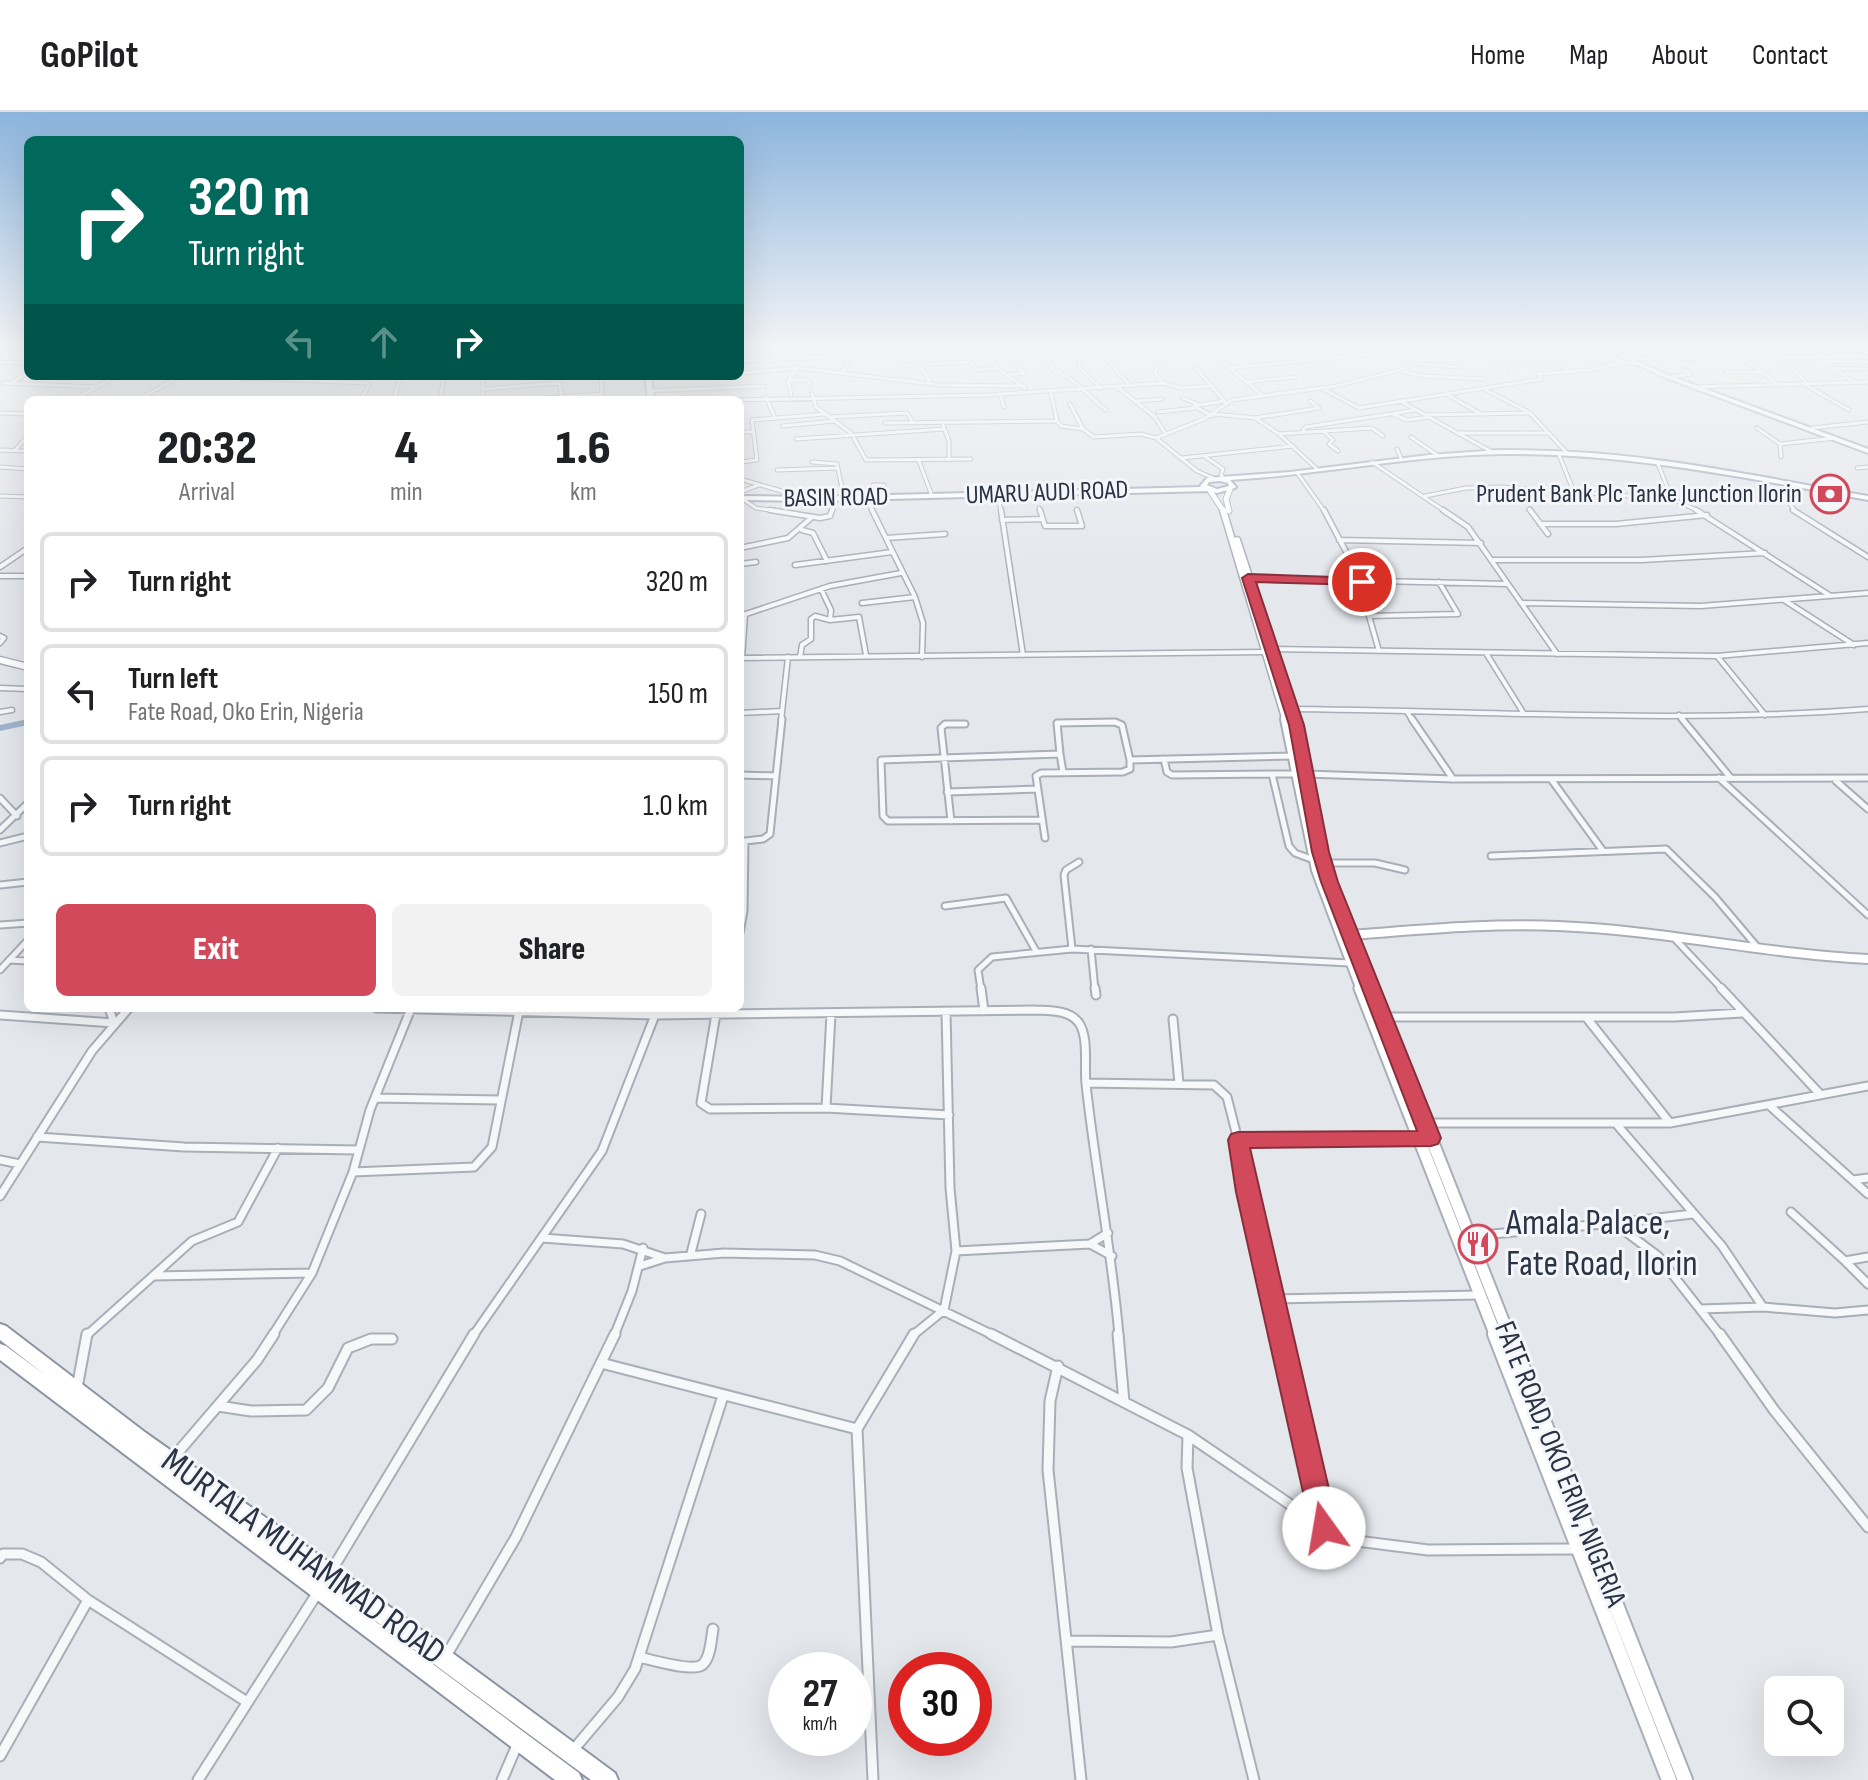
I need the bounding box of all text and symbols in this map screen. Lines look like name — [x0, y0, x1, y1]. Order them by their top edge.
text: GoPilot — [40, 33, 138, 78]
text: Home — [1470, 39, 1525, 72]
text: Map — [1569, 39, 1608, 72]
text: About — [1652, 39, 1708, 72]
text: Contact — [1752, 39, 1828, 72]
text: 320 m — [188, 165, 310, 232]
icon: right — [56, 168, 160, 272]
text: Turn right — [188, 233, 305, 276]
icon: left — [278, 320, 322, 364]
icon: ahead — [362, 320, 406, 364]
icon: right — [446, 320, 490, 364]
text: 20:32 — [157, 420, 257, 477]
text: 4 — [395, 420, 418, 477]
text: 1.6 — [556, 420, 611, 477]
bank icon: Prudent Bank Plc Tanke Junction Ilorin — [1809, 473, 1851, 515]
street label: UMARU AUDI ROAD — [965, 475, 1129, 511]
text: Arrival — [179, 477, 235, 508]
text: min — [390, 477, 423, 508]
text: km — [570, 477, 597, 508]
place label: Prudent Bank Plc Tanke Junction Ilorin — [1476, 479, 1802, 510]
street label: BASIN ROAD — [783, 482, 889, 514]
pin — [1328, 548, 1396, 616]
icon: right — [60, 560, 104, 604]
icon: arrive — [1340, 560, 1384, 604]
text: Turn right — [128, 564, 231, 600]
text: 320 m — [646, 564, 708, 600]
text: Turn left — [128, 661, 218, 697]
icon: left — [60, 672, 104, 716]
text: 150 m — [648, 676, 708, 712]
text: Fate Road, Oko Erin, Nigeria — [128, 697, 364, 728]
icon: right — [60, 784, 104, 828]
text: Turn right — [128, 788, 231, 824]
text: 1.0 km — [643, 788, 708, 824]
button: Exit — [56, 904, 376, 996]
button: Share — [392, 904, 712, 996]
place label: Amala Palace, Fate Road, Ilorin — [1505, 1202, 1698, 1286]
restaurant icon: Amala Palace, Fate Road, Ilorin — [1457, 1223, 1499, 1265]
street label: FATE ROAD, OKO ERIN, NIGERIA — [1486, 1316, 1634, 1612]
street label: MURTALA MUHAMMAD ROAD — [153, 1440, 453, 1674]
position arrow — [1282, 1486, 1366, 1570]
speed limit sign: 30 — [888, 1652, 992, 1756]
text: 27 — [803, 1670, 837, 1718]
map controls — [1764, 1676, 1844, 1756]
button: search — [1764, 1676, 1844, 1756]
text: km/h — [803, 1712, 837, 1736]

